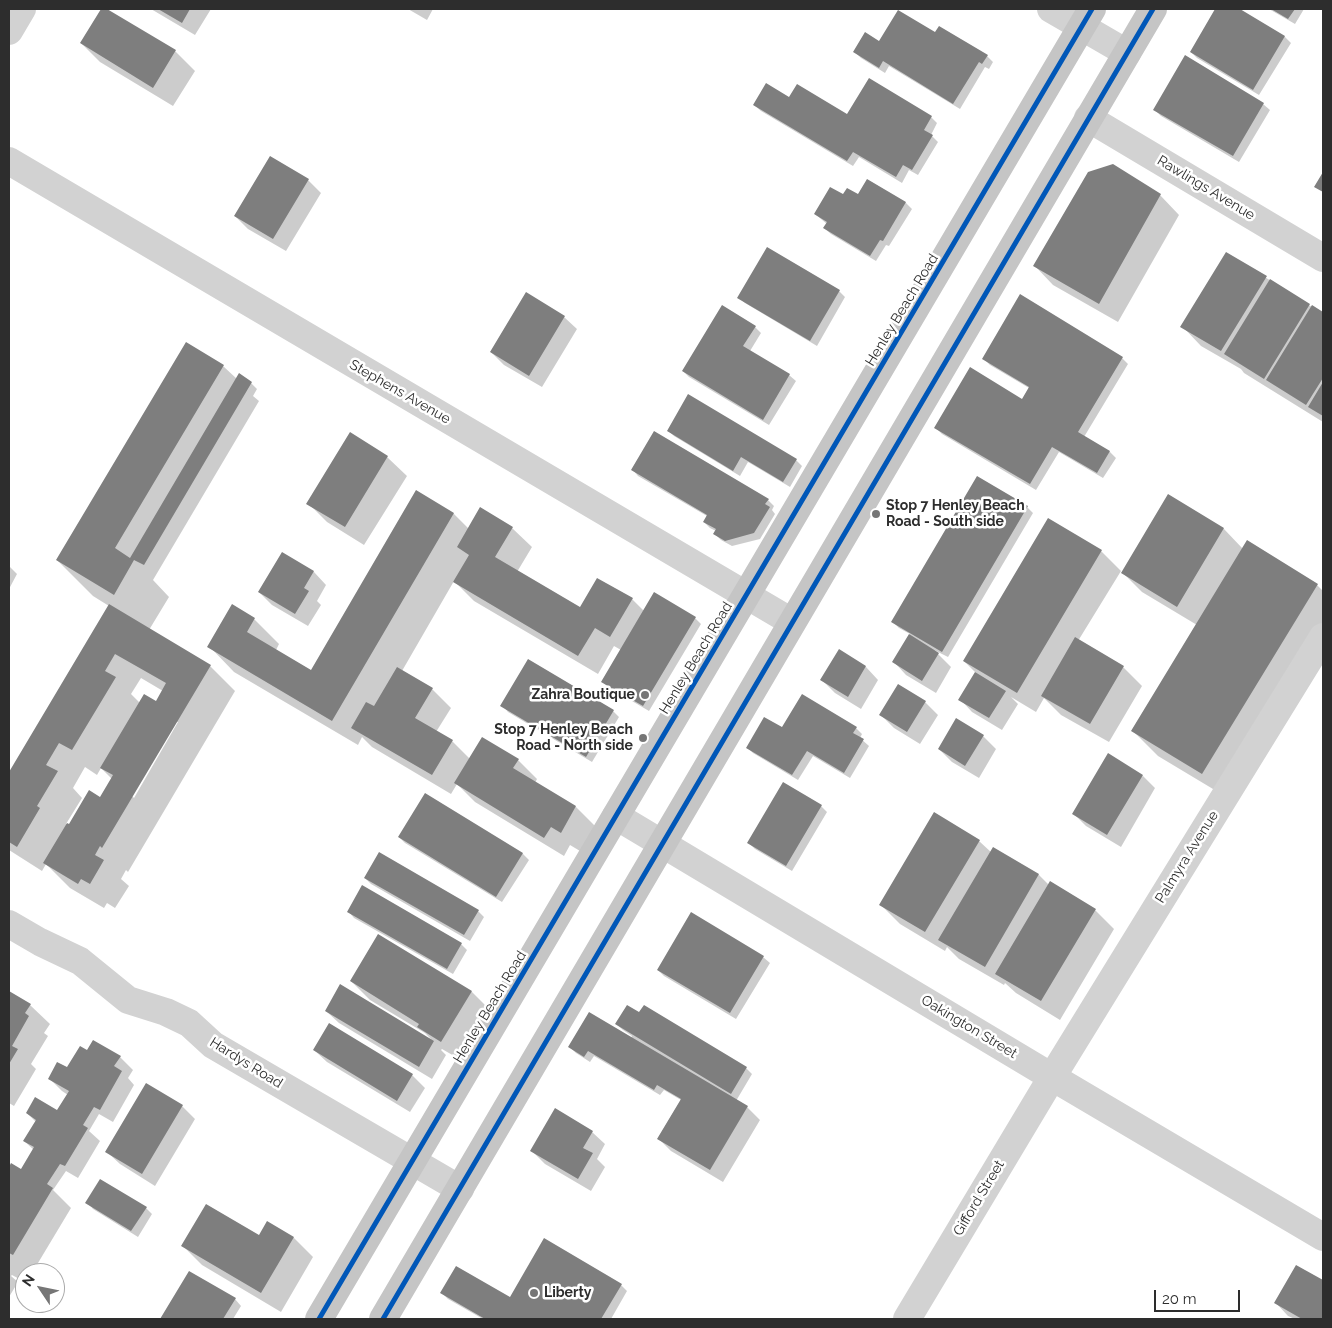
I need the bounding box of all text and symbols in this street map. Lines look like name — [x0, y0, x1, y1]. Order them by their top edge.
street label: Rawlings Avenue — [1154, 152, 1258, 224]
street label: Henley Beach Road — [862, 251, 942, 369]
street label: Stephens Avenue — [347, 356, 453, 428]
place label: Stop 7 Henley Beach Road - South side — [886, 498, 1025, 530]
marker: Stop 7 Henley Beach Road - South side — [870, 508, 882, 520]
street label: Henley Beach Road — [656, 599, 736, 717]
place label: Zahra Boutique — [531, 687, 635, 703]
marker: Zahra Boutique — [639, 689, 651, 701]
place label: Stop 7 Henley Beach Road - North side — [494, 722, 633, 754]
marker: Stop 7 Henley Beach Road - North side — [637, 732, 649, 744]
street label: Palmyra Avenue — [1152, 808, 1222, 906]
street label: Henley Beach Road — [450, 948, 530, 1066]
street label: Oakington Street — [918, 992, 1020, 1062]
street label: Hardys Road — [207, 1034, 285, 1092]
street label: Gifford Street — [950, 1157, 1008, 1239]
north arrow — [15, 1263, 65, 1313]
text: N — [19, 1271, 38, 1289]
scale bar — [1157, 1280, 1243, 1312]
place label: Liberty — [544, 1285, 591, 1301]
marker: Liberty — [528, 1287, 540, 1299]
text: 20 m — [1162, 1290, 1197, 1308]

